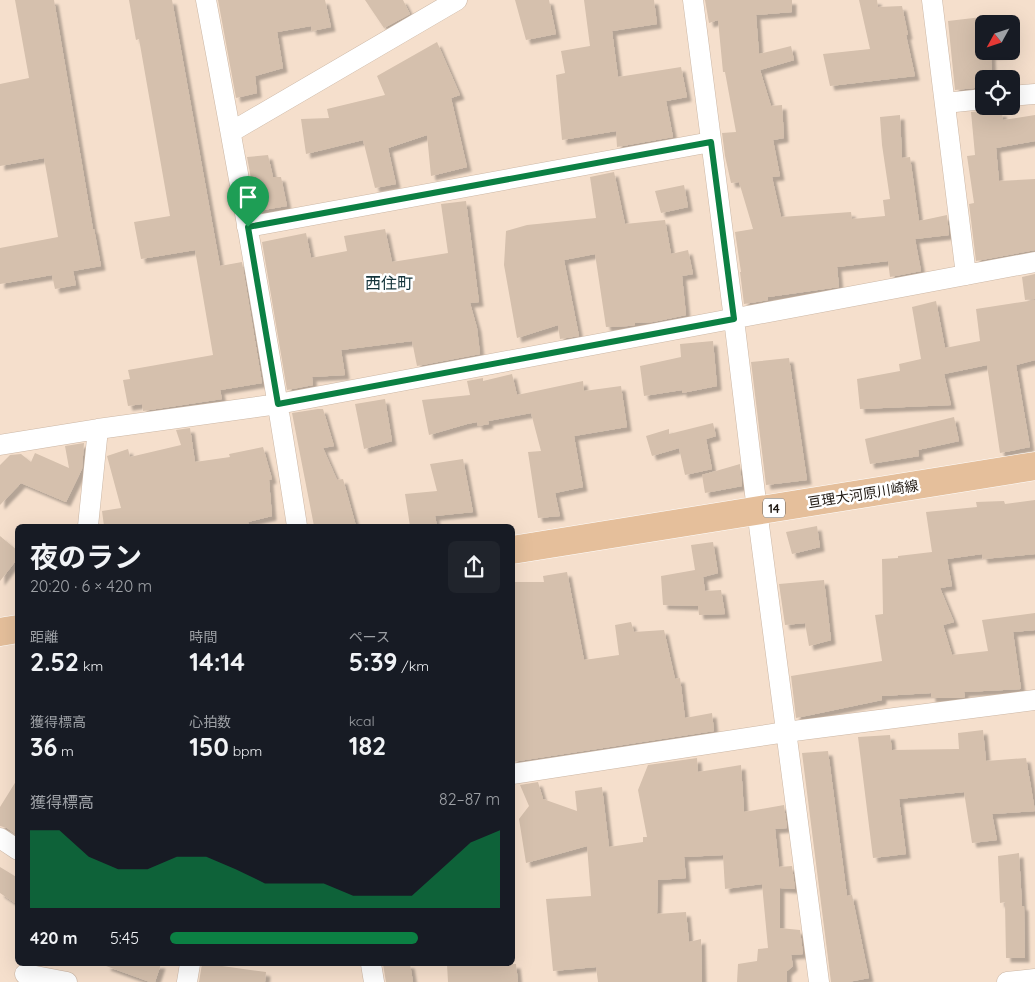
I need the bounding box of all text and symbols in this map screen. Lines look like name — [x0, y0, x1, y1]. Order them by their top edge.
north arrow — [975, 15, 1020, 60]
map controls — [975, 15, 1020, 115]
button: locate — [975, 70, 1020, 115]
pin — [227, 176, 269, 227]
icon: arrive — [234, 183, 262, 211]
district label: 西住町 — [365, 273, 413, 293]
street label: 亘理大河原川崎線 — [806, 476, 920, 512]
road number: 14 — [763, 498, 785, 518]
text: 夜のラン — [30, 539, 142, 574]
button: share — [448, 541, 500, 593]
text: 20:20 · 6 × 420 m — [30, 576, 152, 596]
text: 距離 — [30, 628, 58, 646]
text: 時間 — [189, 628, 217, 646]
text: ペース — [349, 628, 390, 646]
text: 2.52 — [30, 646, 79, 677]
text: 14:14 — [189, 646, 245, 677]
text: 5:39 — [349, 646, 398, 677]
text: km — [79, 657, 103, 675]
text: /km — [398, 657, 429, 675]
text: kcal — [349, 712, 375, 730]
text: 獲得標高 — [30, 713, 86, 731]
text: 心拍数 — [189, 713, 231, 731]
text: 182 — [349, 730, 386, 761]
text: 36 — [30, 731, 57, 762]
text: 150 — [189, 731, 229, 762]
text: m — [57, 742, 74, 760]
text: bpm — [229, 742, 262, 760]
text: 82–87 m — [439, 789, 500, 809]
text: 獲得標高 — [30, 792, 94, 812]
text: 420 m — [30, 928, 78, 948]
text: 5:45 — [110, 928, 139, 948]

